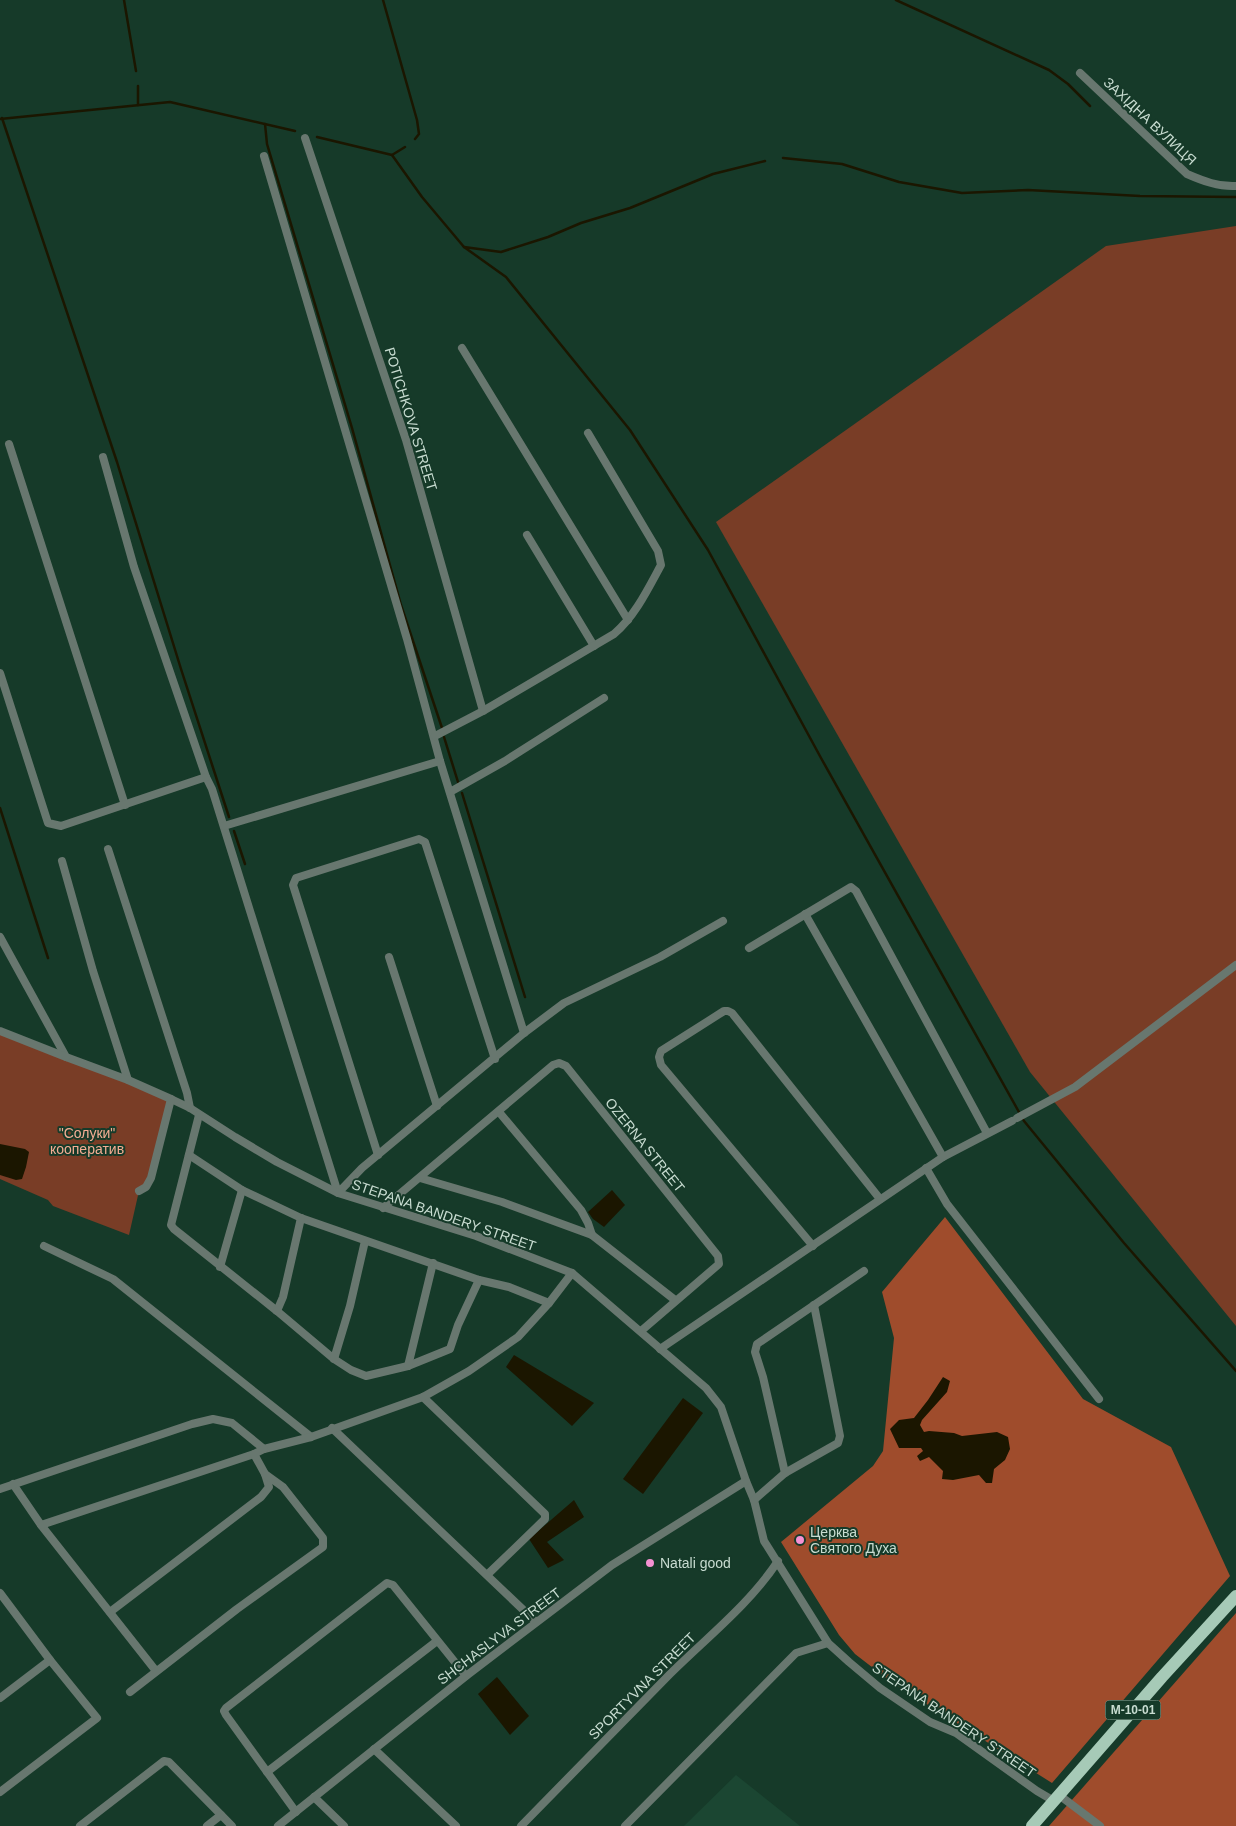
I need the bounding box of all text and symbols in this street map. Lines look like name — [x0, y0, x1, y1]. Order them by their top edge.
street label: ЗАХІДНА ВУЛИЦЯ — [1100, 74, 1200, 168]
street label: POTICHKOVA STREET — [382, 345, 441, 493]
street label: OZERNA STREET — [602, 1095, 688, 1196]
park label: "Солуки" кооператив — [50, 1125, 124, 1157]
street label: STEPANA BANDERY STREET — [350, 1176, 539, 1254]
place label: Церква Святого Духа — [810, 1524, 897, 1556]
marker: Церква Святого Духа — [794, 1534, 806, 1546]
place label: Natali good — [660, 1555, 731, 1571]
marker: Natali good — [644, 1557, 656, 1569]
street label: SHCHASLYVA STREET — [434, 1584, 564, 1688]
street label: SPORTYVNA STREET — [585, 1629, 699, 1743]
street label: STEPANA BANDERY STREET — [869, 1659, 1039, 1781]
road number: М-10-01 — [1106, 1700, 1160, 1720]

